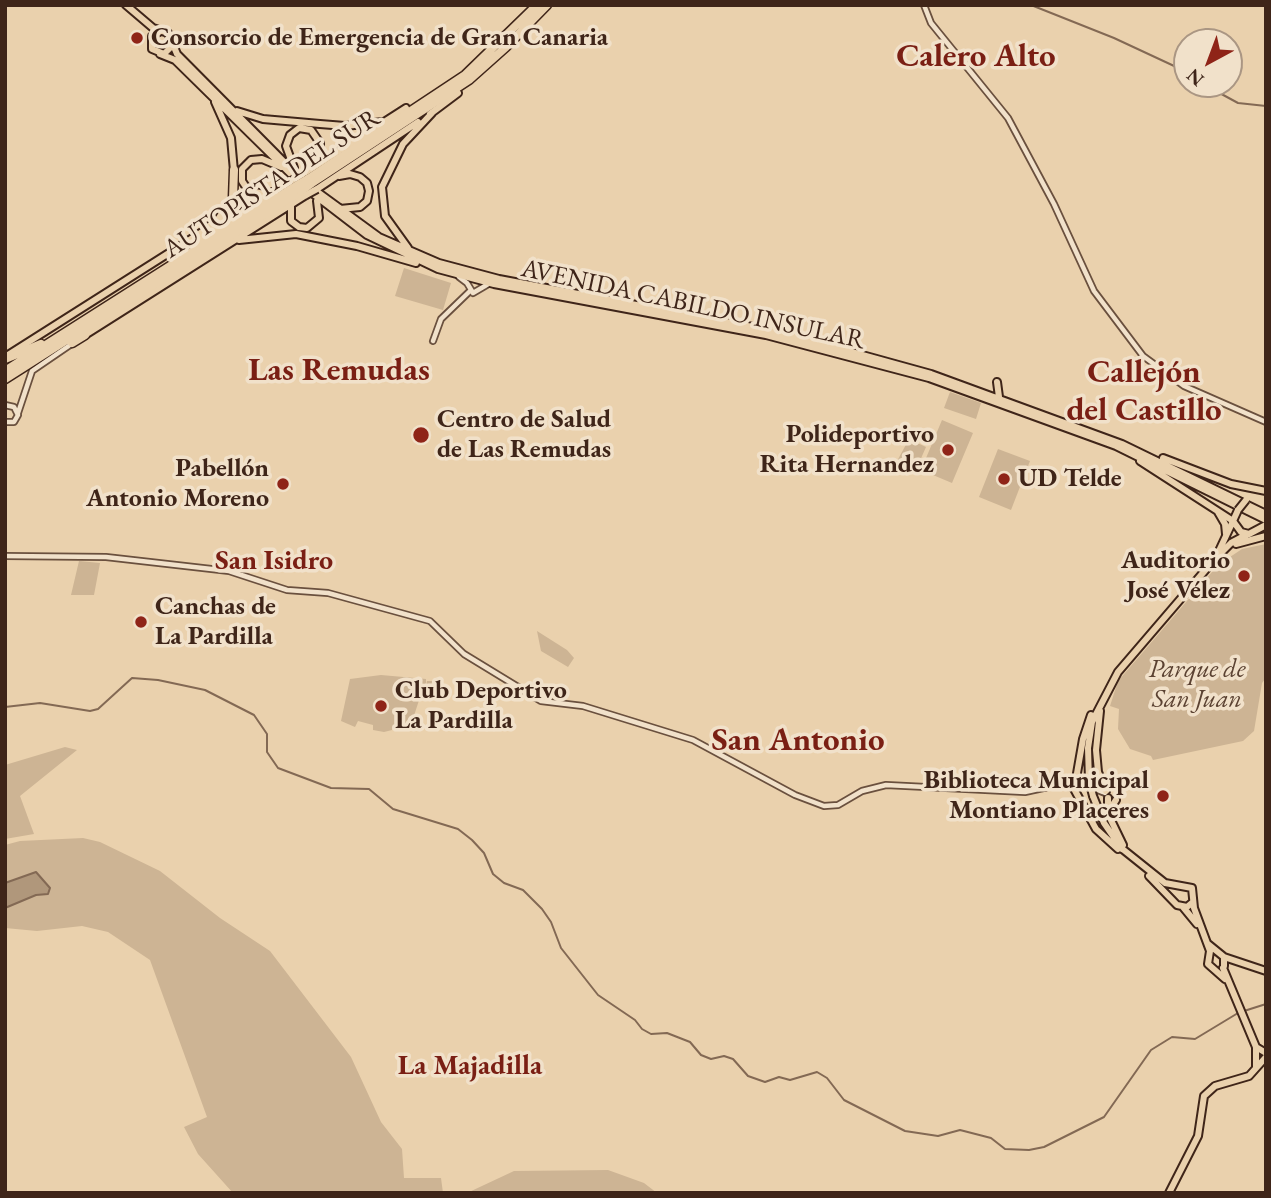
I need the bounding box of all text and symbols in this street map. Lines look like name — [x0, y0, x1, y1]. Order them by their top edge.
place label: Consorcio de Emergencia de Gran Canaria — [151, 22, 608, 54]
north arrow — [1173, 28, 1243, 98]
marker: Consorcio de Emergencia de Gran Canaria — [129, 30, 145, 46]
district label: Calero Alto — [896, 37, 1056, 77]
text: N — [1181, 63, 1209, 92]
street label: AUTOPISTA DEL SUR — [158, 102, 386, 266]
street label: AVENIDA CABILDO INSULAR — [518, 253, 868, 357]
district label: Las Remudas — [248, 351, 430, 391]
district label: Callejón del Castillo — [1067, 353, 1221, 431]
place label: Centro de Salud de Las Remudas — [437, 404, 611, 466]
place label: Polideportivo Rita Hernandez — [760, 419, 934, 480]
marker: Centro de Salud de Las Remudas — [411, 425, 431, 445]
marker: Polideportivo Rita Hernandez — [940, 442, 956, 458]
place label: Pabellón Antonio Moreno — [86, 453, 269, 514]
place label: UD Telde — [1018, 463, 1122, 495]
marker: UD Telde — [996, 471, 1012, 487]
marker: Pabellón Antonio Moreno — [275, 476, 291, 492]
district label: San Isidro — [215, 544, 333, 578]
place label: Auditorio José Vélez — [1121, 545, 1230, 606]
marker: Auditorio José Vélez — [1236, 568, 1252, 584]
place label: Canchas de La Pardilla — [155, 591, 276, 652]
marker: Canchas de La Pardilla — [133, 614, 149, 630]
park label: Parque de San Juan — [1148, 654, 1246, 716]
place label: Club Deportivo La Pardilla — [395, 675, 567, 736]
marker: Club Deportivo La Pardilla — [373, 698, 389, 714]
district label: San Antonio — [711, 721, 885, 761]
place label: Biblioteca Municipal Montiano Placeres — [924, 765, 1149, 826]
marker: Biblioteca Municipal Montiano Placeres — [1155, 788, 1171, 804]
district label: La Majadilla — [398, 1049, 542, 1083]

